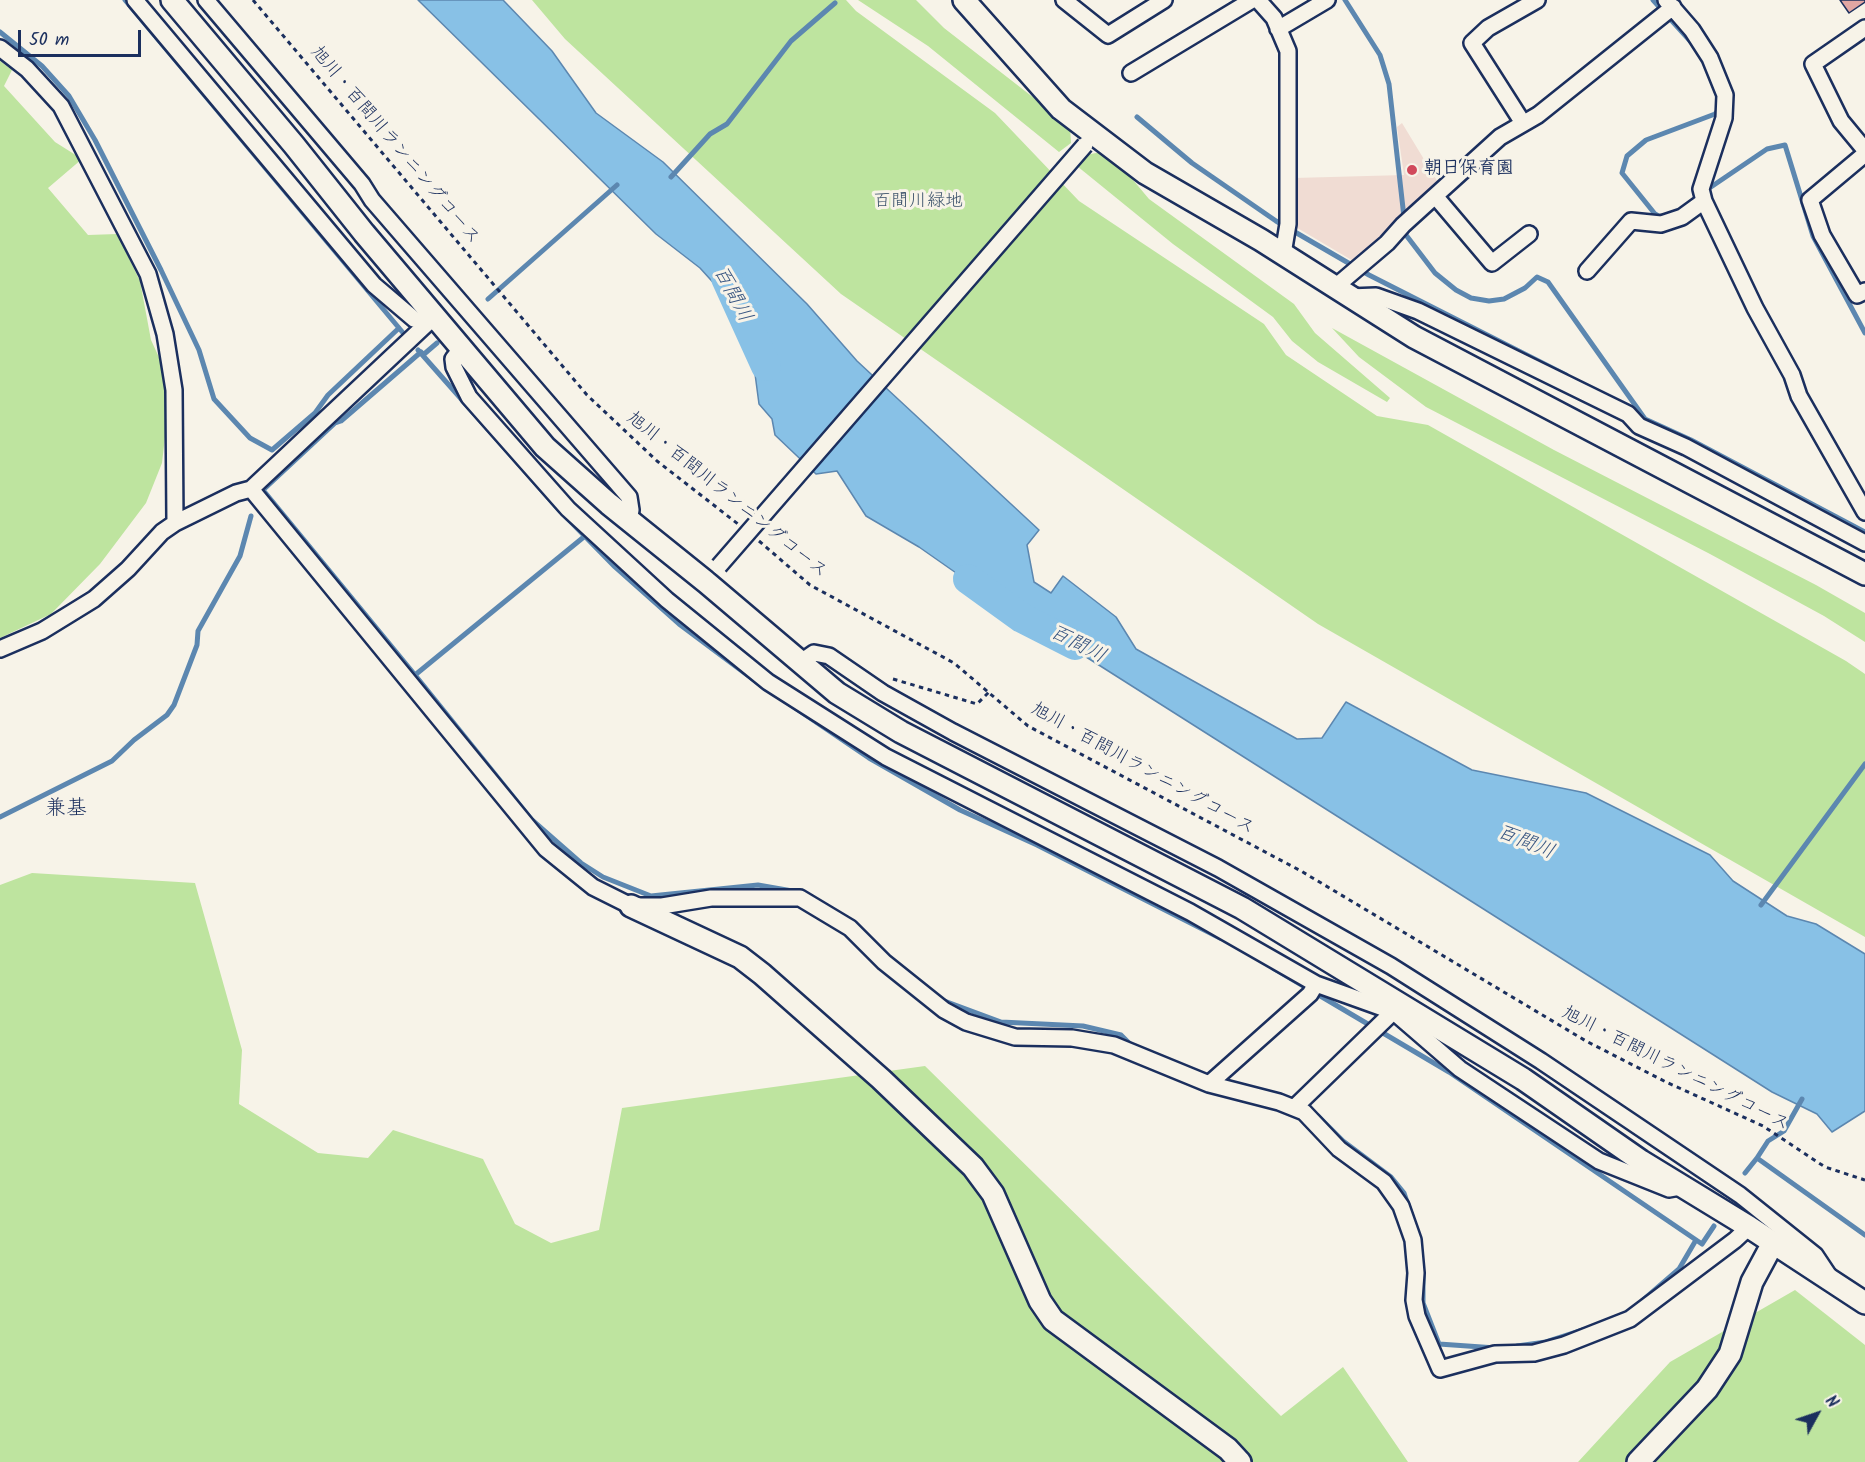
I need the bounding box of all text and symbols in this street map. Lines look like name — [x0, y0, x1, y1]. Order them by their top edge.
scale bar — [21, 18, 144, 56]
text: 50 m — [29, 26, 69, 55]
street label: 旭川・百間川ランニングコース — [305, 43, 483, 249]
place label: 朝日保育園 — [1424, 159, 1514, 181]
marker: 朝日保育園 — [1405, 163, 1419, 177]
park label: 百間川緑地 — [873, 192, 963, 214]
water label: 百間川 — [706, 263, 756, 327]
street label: 旭川・百間川ランニングコース — [621, 408, 831, 584]
water label: 百間川 — [1045, 622, 1109, 670]
street label: 旭川・百間川ランニングコース — [1027, 699, 1257, 841]
district label: 兼基 — [45, 797, 87, 823]
water label: 百間川 — [1493, 822, 1557, 866]
street label: 旭川・百間川ランニングコース — [1558, 1003, 1792, 1137]
north arrow — [1787, 1384, 1847, 1444]
text: N — [1818, 1390, 1844, 1414]

